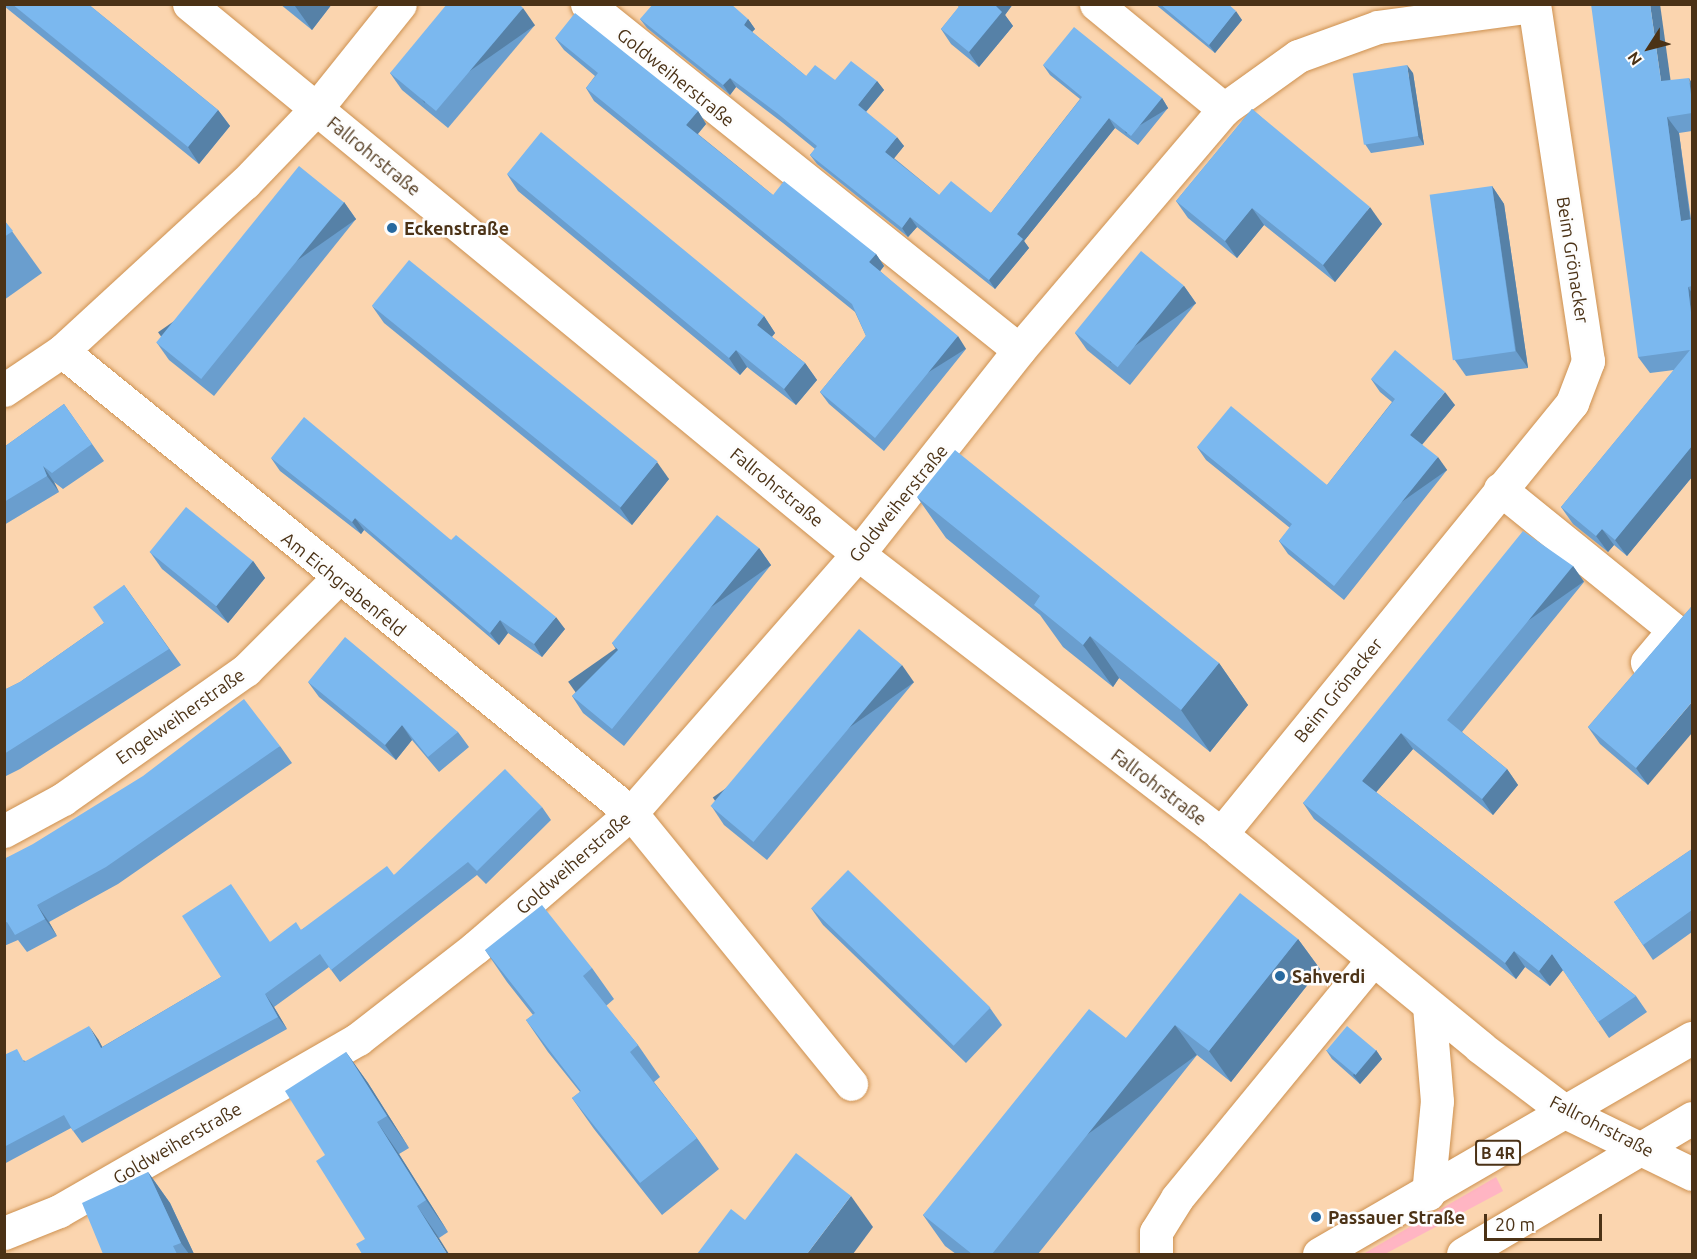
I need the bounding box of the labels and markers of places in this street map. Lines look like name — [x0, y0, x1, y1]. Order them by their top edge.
place label: Eckenstraße — [404, 217, 509, 239]
marker: Eckenstraße — [385, 221, 399, 235]
place label: Sahverdi — [1292, 965, 1365, 987]
marker: Sahverdi — [1273, 969, 1287, 983]
place label: Passauer Straße — [1328, 1206, 1465, 1228]
marker: Passauer Straße — [1309, 1210, 1323, 1224]

